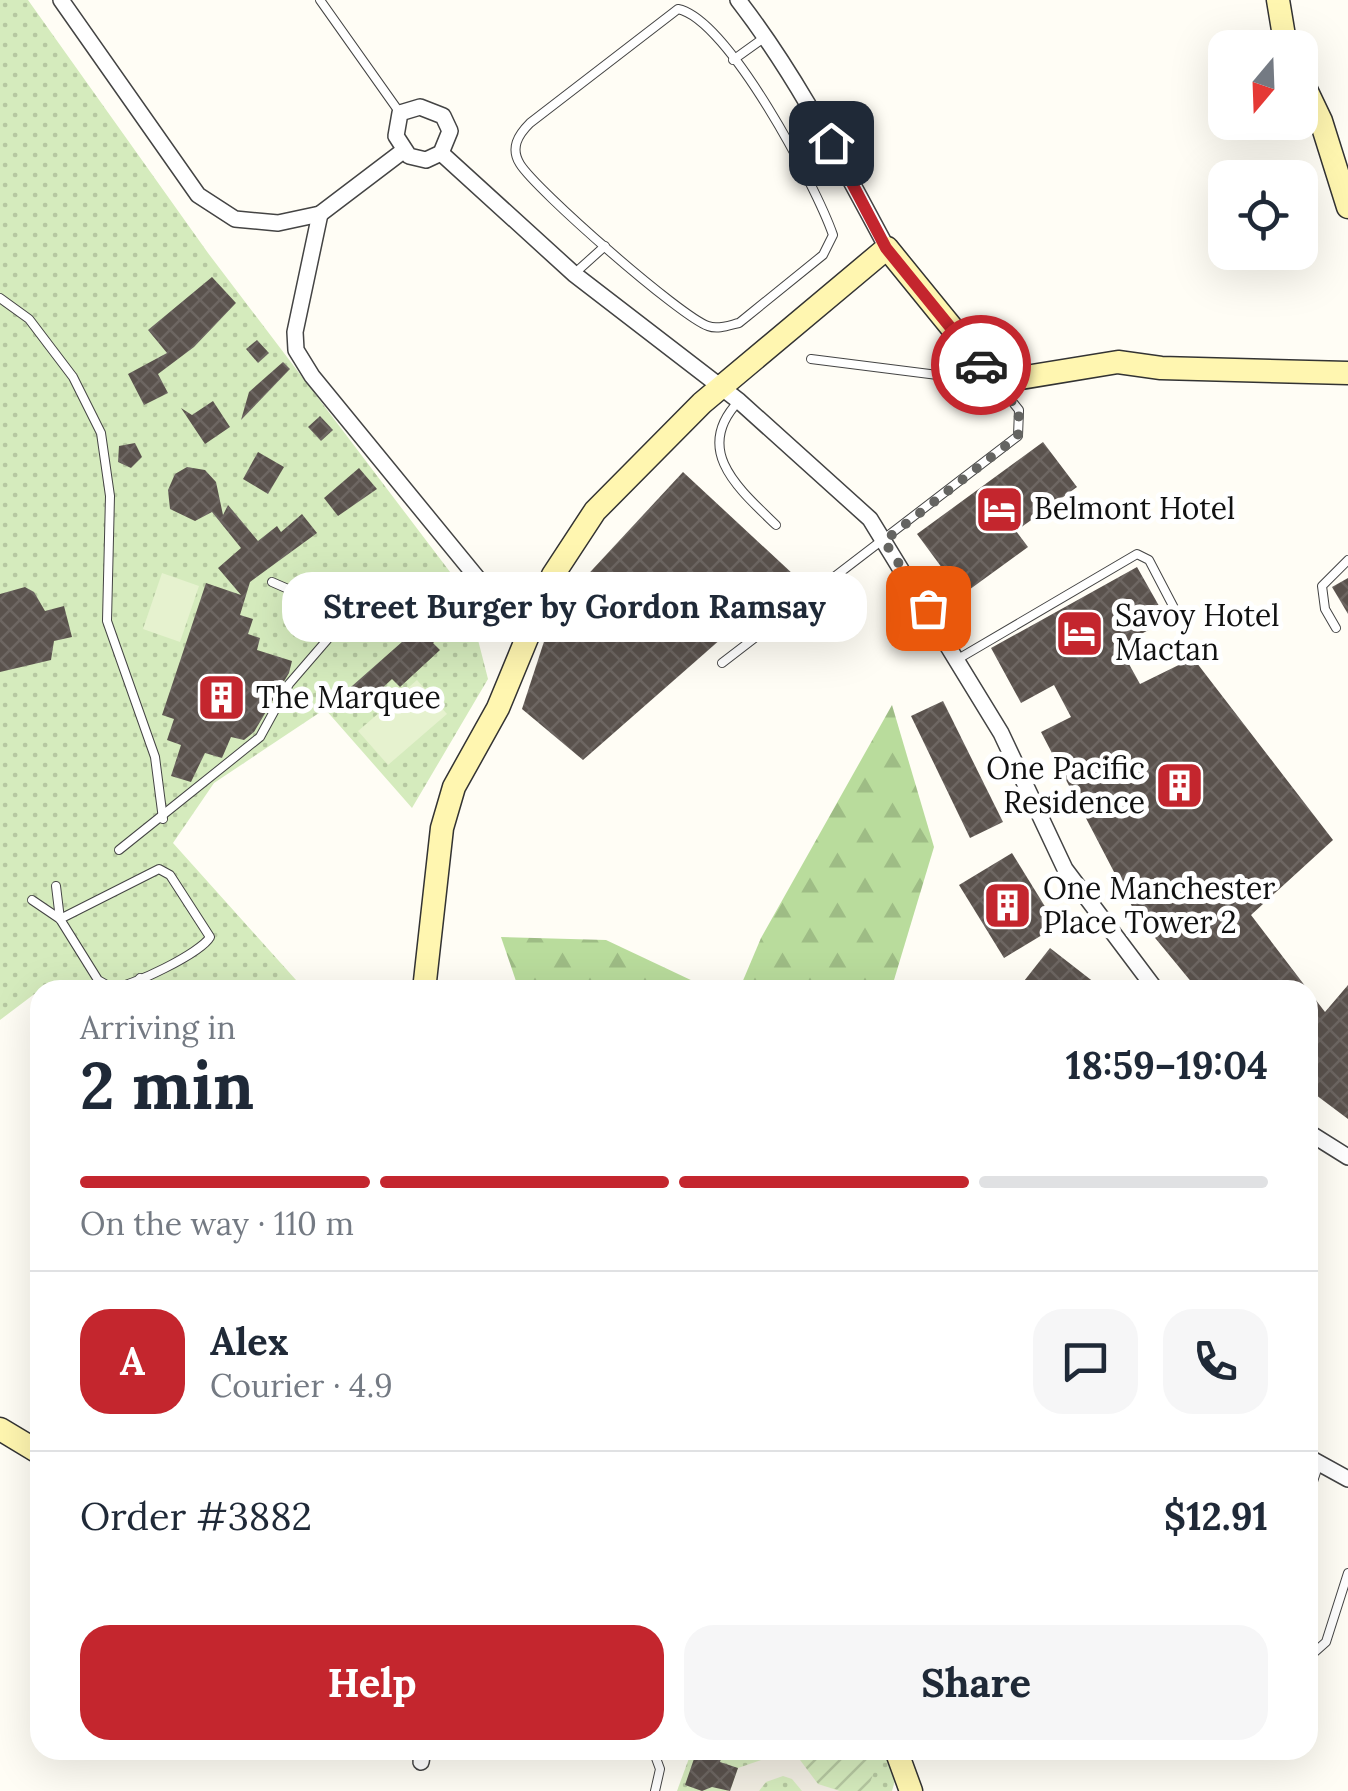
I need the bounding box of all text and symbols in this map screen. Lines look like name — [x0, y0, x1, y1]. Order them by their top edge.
north arrow — [1208, 30, 1318, 140]
map controls — [1208, 30, 1318, 270]
pin — [789, 101, 874, 186]
icon: home — [804, 116, 859, 171]
button: locate — [1208, 160, 1318, 270]
courier — [931, 315, 1031, 415]
icon: car — [954, 338, 1009, 393]
hotel icon: Belmont Hotel — [973, 483, 1025, 535]
place label: Belmont Hotel — [1034, 489, 1235, 527]
pin — [886, 566, 971, 651]
callout: Street Burger by Gordon Ramsay — [283, 573, 868, 643]
icon: bag — [901, 581, 956, 636]
text: Street Burger by Gordon Ramsay — [323, 586, 826, 627]
place label: Savoy Hotel Mactan — [1115, 596, 1280, 668]
hotel icon: Savoy Hotel Mactan — [1054, 607, 1106, 659]
building icon: The Marquee — [195, 672, 247, 724]
place label: The Marquee — [256, 678, 441, 716]
place label: One Pacific Residence — [986, 749, 1145, 821]
building icon: One Pacific Residence — [1154, 760, 1206, 812]
place label: One Manchester Place Tower 2 — [1043, 869, 1275, 941]
building icon: One Manchester Place Tower 2 — [982, 880, 1034, 932]
text: Arriving in — [80, 1007, 236, 1048]
text: 18:59–19:04 — [1066, 1041, 1268, 1089]
text: 2 min — [80, 1044, 254, 1127]
text: On the way · 110 m — [80, 1203, 354, 1244]
button: chat — [1033, 1309, 1138, 1414]
button: phone — [1163, 1309, 1268, 1414]
text: Alex — [210, 1317, 289, 1365]
text: A — [120, 1337, 145, 1385]
text: Courier · 4.9 — [210, 1365, 393, 1406]
text: Order #3882 — [80, 1492, 312, 1540]
text: $12.91 — [1164, 1492, 1268, 1540]
button: Help — [80, 1625, 664, 1740]
button: Share — [684, 1625, 1268, 1740]

